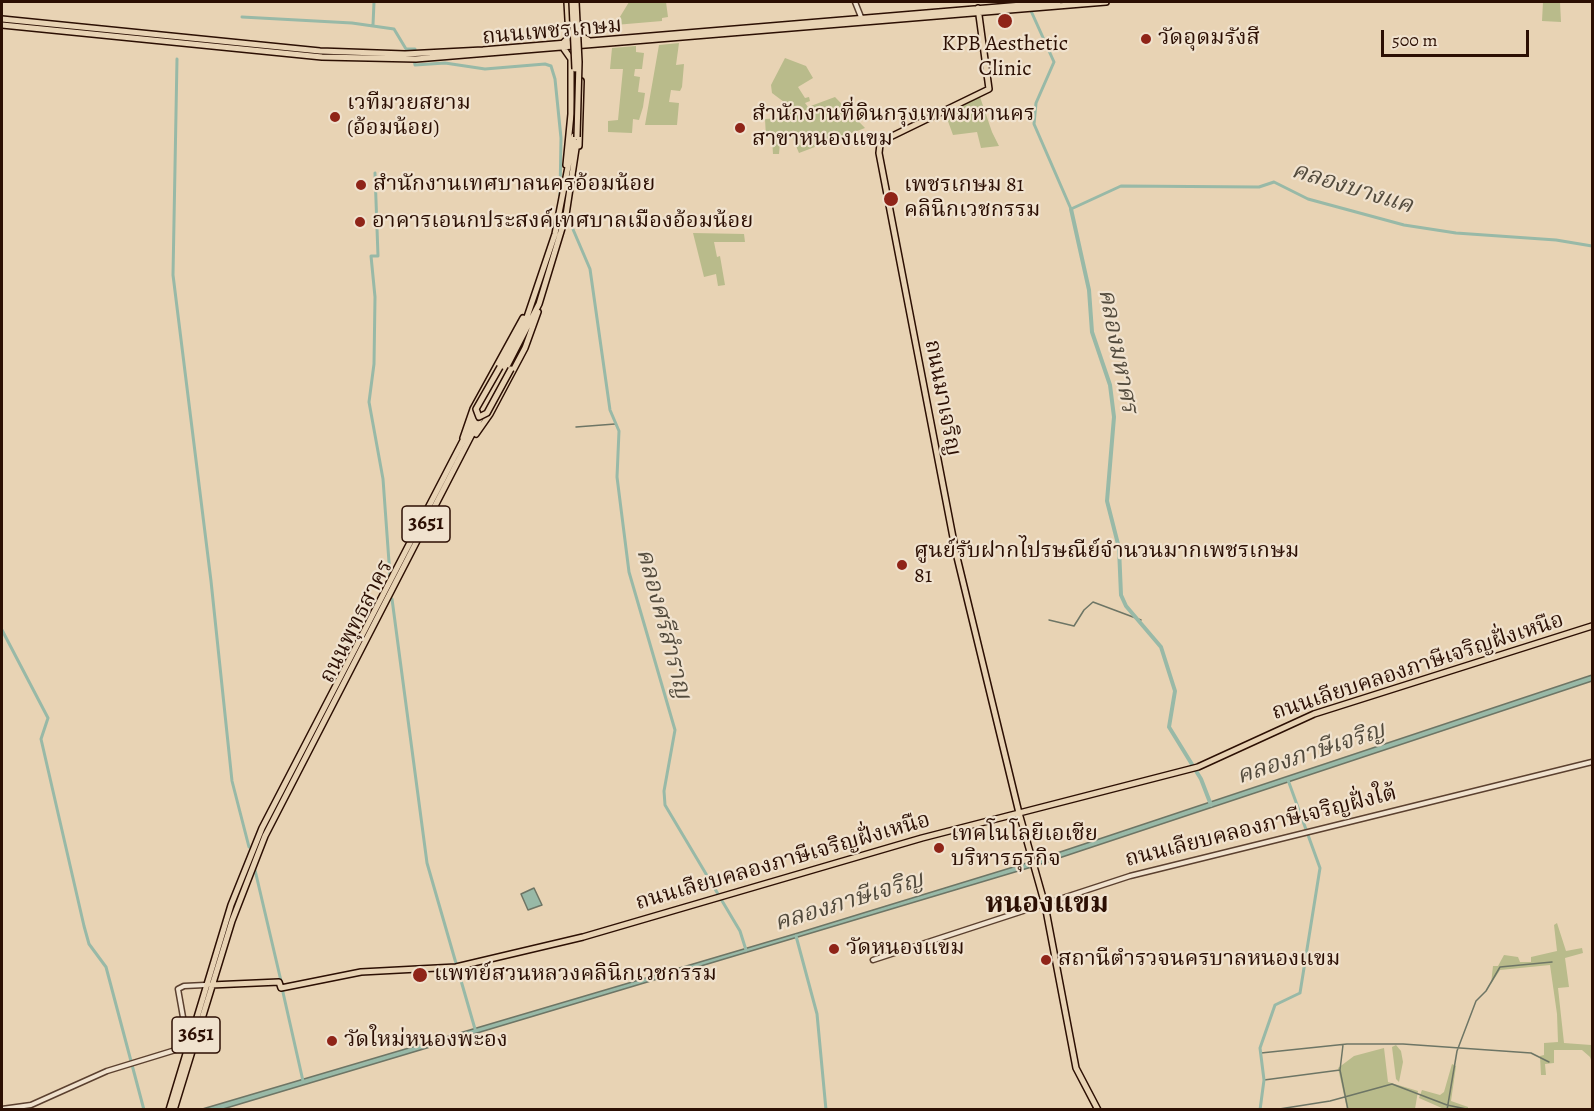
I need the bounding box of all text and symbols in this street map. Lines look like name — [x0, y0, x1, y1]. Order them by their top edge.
marker: KPB Aesthetic Clinic — [996, 12, 1014, 30]
street label: ถนนเพชรเกษม — [481, 13, 623, 51]
scale bar — [1384, 18, 1532, 56]
place label: วัดอุดมรังสี — [1158, 26, 1260, 52]
text: 500 m — [1392, 28, 1437, 52]
place label: KPB Aesthetic Clinic — [942, 32, 1068, 84]
marker: วัดอุดมรังสี — [1139, 32, 1153, 46]
place label: เวทีมวยสยาม (อ้อมน้อย) — [347, 91, 471, 142]
place label: สำนักงานที่ดินกรุงเทพมหานคร สาขาหนองแขม — [752, 102, 1035, 154]
marker: เวทีมวยสยาม (อ้อมน้อย) — [328, 110, 342, 124]
marker: สำนักงานที่ดินกรุงเทพมหานคร สาขาหนองแขม — [733, 121, 747, 135]
water label: คลองบางแค — [1288, 157, 1416, 221]
place label: สำนักงานเทศบาลนครอ้อมน้อย — [373, 172, 655, 198]
place label: เพชรเกษม 81 คลินิกเวชกรรม — [904, 173, 1040, 224]
marker: สำนักงานเทศบาลนครอ้อมน้อย — [354, 178, 368, 192]
marker: เพชรเกษม 81 คลินิกเวชกรรม — [882, 190, 900, 208]
place label: อาคารเอนกประสงค์เทศบาลเมืองอ้อมน้อย — [372, 209, 753, 235]
marker: อาคารเอนกประสงค์เทศบาลเมืองอ้อมน้อย — [353, 215, 367, 229]
water label: คลองมหาศร — [1091, 287, 1143, 415]
street label: ถนนมาเจริญ — [918, 338, 966, 458]
road number: 3651 — [402, 506, 450, 542]
place label: ศูนย์รับฝากไปรษณีย์จำนวนมากเพชรเกษม 81 — [914, 539, 1299, 590]
water label: คลองศรีสำราญ — [629, 546, 697, 702]
street label: ถนนพุทธสาคร — [315, 556, 399, 688]
marker: ศูนย์รับฝากไปรษณีย์จำนวนมากเพชรเกษม 81 — [895, 558, 909, 572]
street label: ถนนเลียบคลองภาษีเจริญฝั่งเหนือ — [1269, 607, 1567, 727]
water label: คลองภาษีเจริญ — [1233, 716, 1389, 792]
street label: ถนนเลียบคลองภาษีเจริญฝั่งใต้ — [1123, 780, 1399, 874]
street label: ถนนเลียบคลองภาษีเจริญฝั่งเหนือ — [633, 807, 933, 917]
place label: เทคโนโลยีเอเชีย บริหารธุรกิจ — [951, 822, 1098, 873]
marker: เทคโนโลยีเอเชีย บริหารธุรกิจ — [932, 841, 946, 855]
water label: คลองภาษีเจริญ — [771, 866, 927, 938]
district label: หนองแขม — [985, 888, 1109, 922]
place label: วัดหนองแขม — [846, 936, 965, 962]
marker: วัดหนองแขม — [827, 942, 841, 956]
place label: สถานีตำรวจนครบาลหนองแขม — [1058, 947, 1340, 973]
marker: สถานีตำรวจนครบาลหนองแขม — [1039, 953, 1053, 967]
place label: แพทย์สวนหลวงคลินิกเวชกรรม — [434, 962, 717, 988]
marker: แพทย์สวนหลวงคลินิกเวชกรรม — [411, 966, 429, 984]
road number: 3651 — [172, 1017, 220, 1053]
place label: วัดใหม่หนองพะอง — [344, 1028, 508, 1054]
marker: วัดใหม่หนองพะอง — [325, 1034, 339, 1048]

